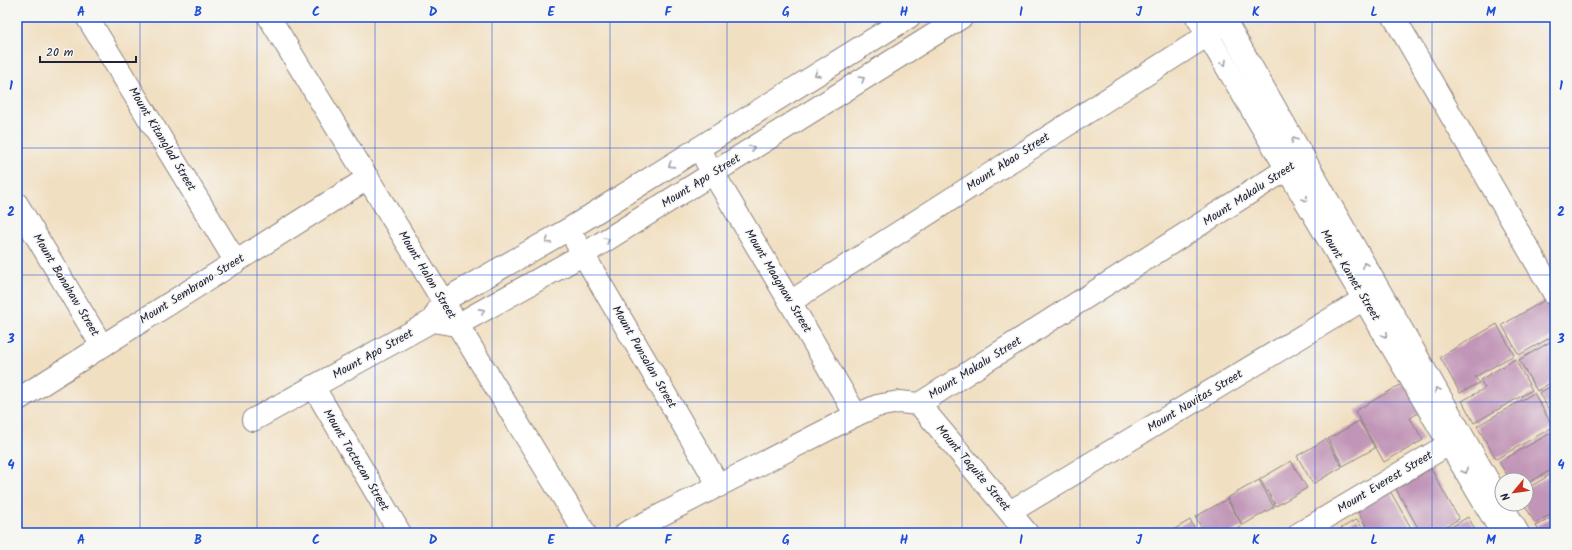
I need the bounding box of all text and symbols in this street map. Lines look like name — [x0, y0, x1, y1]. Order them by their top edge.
text: A — [77, 2, 85, 23]
text: B — [194, 2, 202, 23]
text: C — [312, 2, 320, 23]
text: D — [429, 2, 438, 23]
text: E — [547, 2, 555, 23]
text: F — [664, 2, 672, 23]
text: G — [782, 2, 790, 23]
text: H — [900, 2, 909, 23]
text: I — [1019, 2, 1023, 23]
text: J — [1136, 2, 1143, 23]
text: K — [1252, 2, 1260, 23]
text: L — [1370, 2, 1378, 23]
text: M — [1486, 2, 1496, 23]
scale bar — [40, 38, 136, 64]
text: 20 m — [46, 43, 74, 62]
one-way arrow — [1220, 59, 1227, 66]
one-way arrow — [814, 70, 821, 77]
text: 1 — [9, 76, 13, 97]
text: 1 — [1559, 76, 1563, 97]
one-way arrow — [858, 77, 865, 84]
street label: Mount Kitanglad Street — [123, 83, 201, 195]
street label: Mount Abao Street — [962, 128, 1054, 196]
one-way arrow — [1291, 137, 1298, 144]
one-way arrow — [748, 146, 755, 153]
street label: Mount Apo Street — [658, 149, 745, 213]
street label: Mount Makalu Street — [1199, 157, 1299, 231]
one-way arrow — [668, 161, 675, 168]
one-way arrow — [1300, 195, 1307, 202]
text: 2 — [7, 202, 15, 223]
text: 2 — [1557, 202, 1565, 223]
street label: Mount Maagnaw Street — [739, 225, 817, 337]
street label: Mount Kamet Street — [1315, 225, 1385, 325]
street label: Mount Halon Street — [393, 227, 461, 323]
street label: Mount Banahaw Street — [28, 230, 105, 340]
one-way arrow — [545, 236, 552, 243]
one-way arrow — [603, 237, 610, 244]
street label: Mount Sembrano Street — [136, 249, 249, 329]
one-way arrow — [1363, 262, 1370, 269]
street label: Mount Punsalan Street — [607, 302, 681, 412]
one-way arrow — [477, 309, 485, 316]
street label: Mount Apo Street — [329, 324, 417, 384]
text: 3 — [6, 329, 15, 350]
text: 3 — [1556, 329, 1565, 350]
street label: Mount Makalu Street — [925, 331, 1026, 404]
one-way arrow — [1380, 331, 1387, 338]
street label: Mount Navitas Street — [1143, 365, 1247, 437]
one-way arrow — [1434, 387, 1441, 394]
street label: Mount Toctocan Street — [318, 405, 394, 515]
street label: Mount Taquite Street — [931, 420, 1015, 516]
street label: Mount Everest Street — [1334, 446, 1437, 518]
text: 4 — [7, 455, 15, 476]
text: 4 — [1557, 455, 1565, 476]
one-way arrow — [1460, 467, 1468, 474]
north arrow — [1494, 472, 1534, 512]
text: N — [1497, 489, 1516, 504]
text: A — [77, 530, 85, 550]
text: B — [194, 530, 202, 550]
text: C — [312, 530, 320, 550]
text: D — [429, 530, 438, 550]
text: E — [547, 530, 555, 550]
text: F — [664, 530, 672, 550]
text: G — [782, 530, 790, 550]
text: H — [900, 530, 909, 550]
text: I — [1019, 530, 1023, 550]
text: J — [1136, 530, 1143, 550]
text: K — [1252, 530, 1260, 550]
text: L — [1370, 530, 1378, 550]
text: M — [1486, 530, 1496, 550]

